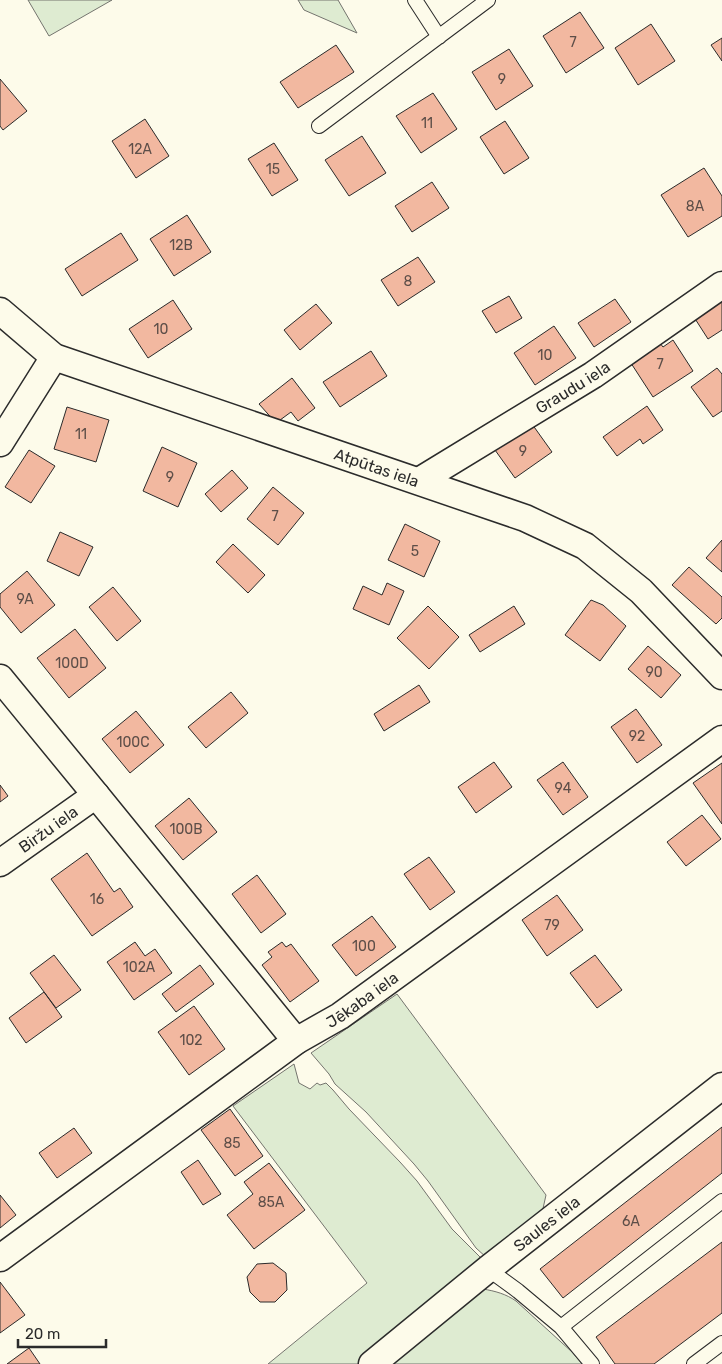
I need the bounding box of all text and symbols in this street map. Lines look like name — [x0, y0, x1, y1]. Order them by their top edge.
house number: 7 — [569, 34, 577, 51]
house number: 9 — [498, 71, 506, 88]
house number: 11 — [421, 115, 433, 132]
house number: 12A — [128, 141, 152, 158]
house number: 15 — [266, 161, 280, 178]
house number: 8A — [686, 198, 705, 215]
house number: 12B — [169, 237, 193, 254]
house number: 8 — [404, 273, 413, 290]
house number: 10 — [154, 321, 169, 338]
house number: 10 — [538, 347, 553, 364]
house number: 7 — [656, 356, 664, 373]
street label: Graudu iela — [532, 357, 614, 418]
house number: 11 — [75, 426, 87, 443]
house number: 9 — [519, 443, 527, 460]
street label: Atpūtas iela — [332, 444, 422, 491]
house number: 9 — [166, 469, 174, 486]
house number: 7 — [271, 508, 279, 525]
house number: 5 — [411, 543, 419, 560]
house number: 9A — [16, 591, 34, 608]
house number: 100D — [55, 655, 89, 672]
house number: 90 — [645, 664, 663, 681]
house number: 92 — [629, 728, 645, 745]
house number: 100C — [116, 734, 150, 751]
house number: 94 — [555, 780, 572, 797]
street label: Biržu iela — [15, 802, 82, 857]
house number: 100B — [169, 821, 203, 838]
house number: 16 — [90, 891, 104, 908]
house number: 79 — [544, 917, 560, 934]
house number: 100 — [352, 938, 376, 955]
house number: 102A — [123, 959, 156, 976]
street label: Jēkaba iela — [323, 968, 402, 1032]
house number: 102 — [179, 1032, 203, 1049]
house number: 85 — [223, 1135, 241, 1152]
street label: Saules iela — [510, 1192, 584, 1256]
house number: 85A — [258, 1194, 285, 1211]
house number: 6A — [622, 1213, 641, 1230]
scale bar — [18, 1316, 105, 1348]
text: 20 m — [25, 1325, 60, 1343]

